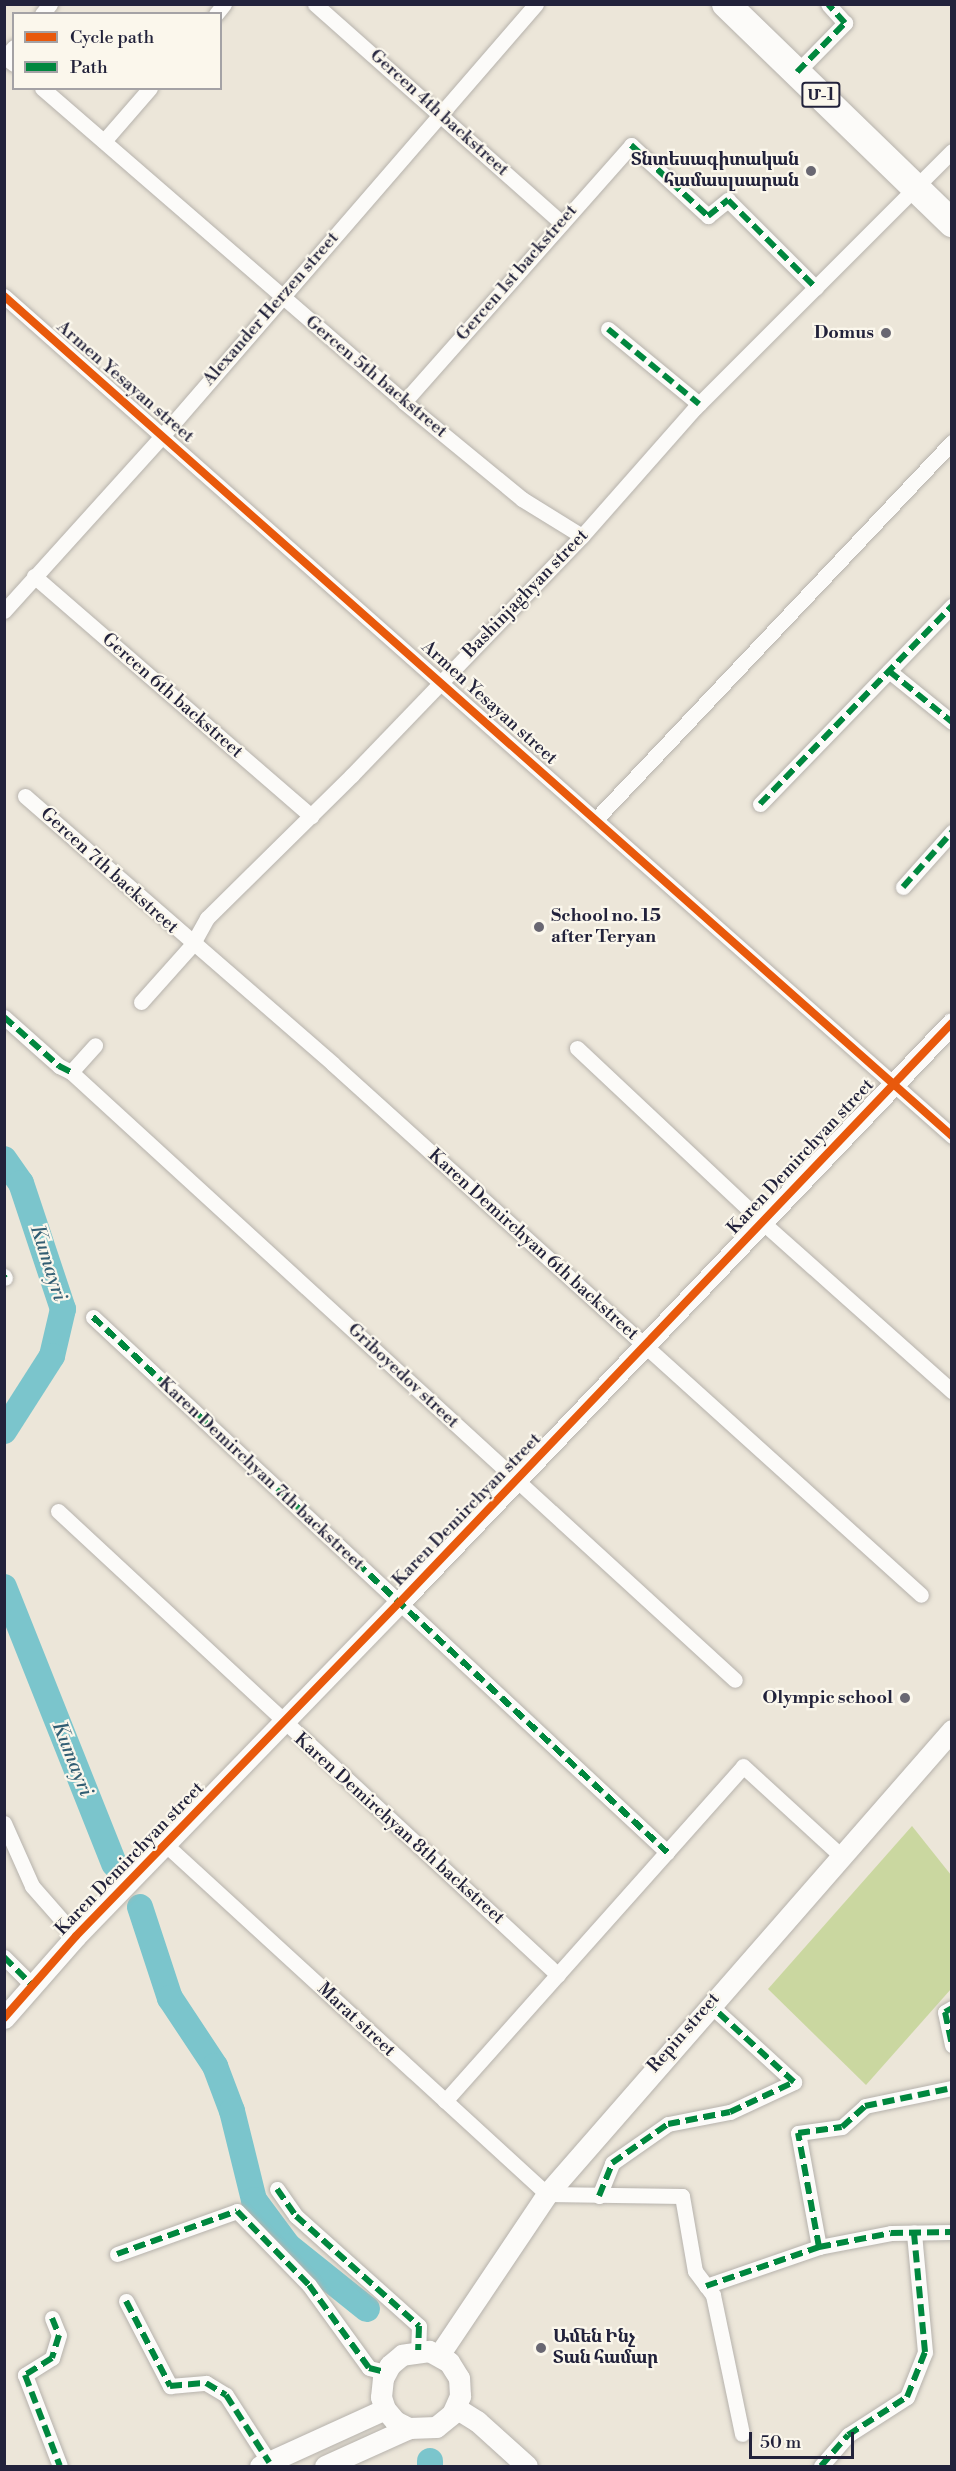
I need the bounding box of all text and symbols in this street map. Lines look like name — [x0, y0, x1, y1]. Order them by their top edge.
legend — [12, 12, 222, 90]
text: Cycle path — [70, 26, 154, 49]
street label: Gercen 4th backstreet — [365, 45, 513, 181]
text: Path — [70, 56, 108, 79]
road number: Մ-1 — [800, 82, 842, 108]
place label: Տնտեսագիտական համասլսարան — [631, 150, 799, 192]
marker: Տնտեսագիտական համասլսարան — [804, 164, 818, 178]
street label: Gercen 1st backstreet — [452, 200, 582, 346]
street label: Alexander Herzen street — [198, 228, 344, 390]
street label: Gercen 5th backstreet — [301, 311, 451, 443]
street label: Armen Yesayan street — [52, 316, 198, 448]
place label: Domus — [814, 322, 874, 344]
marker: Domus — [879, 326, 893, 340]
street label: Bashinjaghyan street — [459, 525, 593, 663]
street label: Gercen 6th backstreet — [97, 629, 247, 763]
street label: Armen Yesayan street — [417, 636, 561, 770]
street label: Gercen 7th backstreet — [36, 803, 182, 939]
place label: School no. 15 after Teryan — [551, 906, 661, 948]
marker: School no. 15 after Teryan — [532, 920, 546, 934]
street label: Karen Demirchyan street — [723, 1075, 879, 1239]
street label: Karen Demirchyan 6th backstreet — [423, 1145, 643, 1345]
water label: Kumayri — [24, 1222, 72, 1304]
street label: Griboyedov street — [343, 1319, 463, 1433]
street label: Karen Demirchyan 7th backstreet — [154, 1373, 368, 1575]
street label: Karen Demirchyan street — [388, 1429, 546, 1591]
place label: Olympic school — [762, 1687, 893, 1709]
marker: Olympic school — [898, 1691, 912, 1705]
water label: Kumayri — [46, 1718, 98, 1800]
street label: Karen Demirchyan 8th backstreet — [289, 1729, 509, 1929]
street label: Karen Demirchyan street — [51, 1778, 209, 1940]
street label: Marat street — [313, 1979, 399, 2061]
street label: Repin street — [643, 1989, 725, 2077]
place label: Ամեն Ինչ Տան համար — [553, 2327, 658, 2370]
marker: Ամեն Ինչ Տան համար — [534, 2341, 548, 2355]
scale bar — [752, 2420, 857, 2458]
text: 50 m — [760, 2431, 801, 2454]

